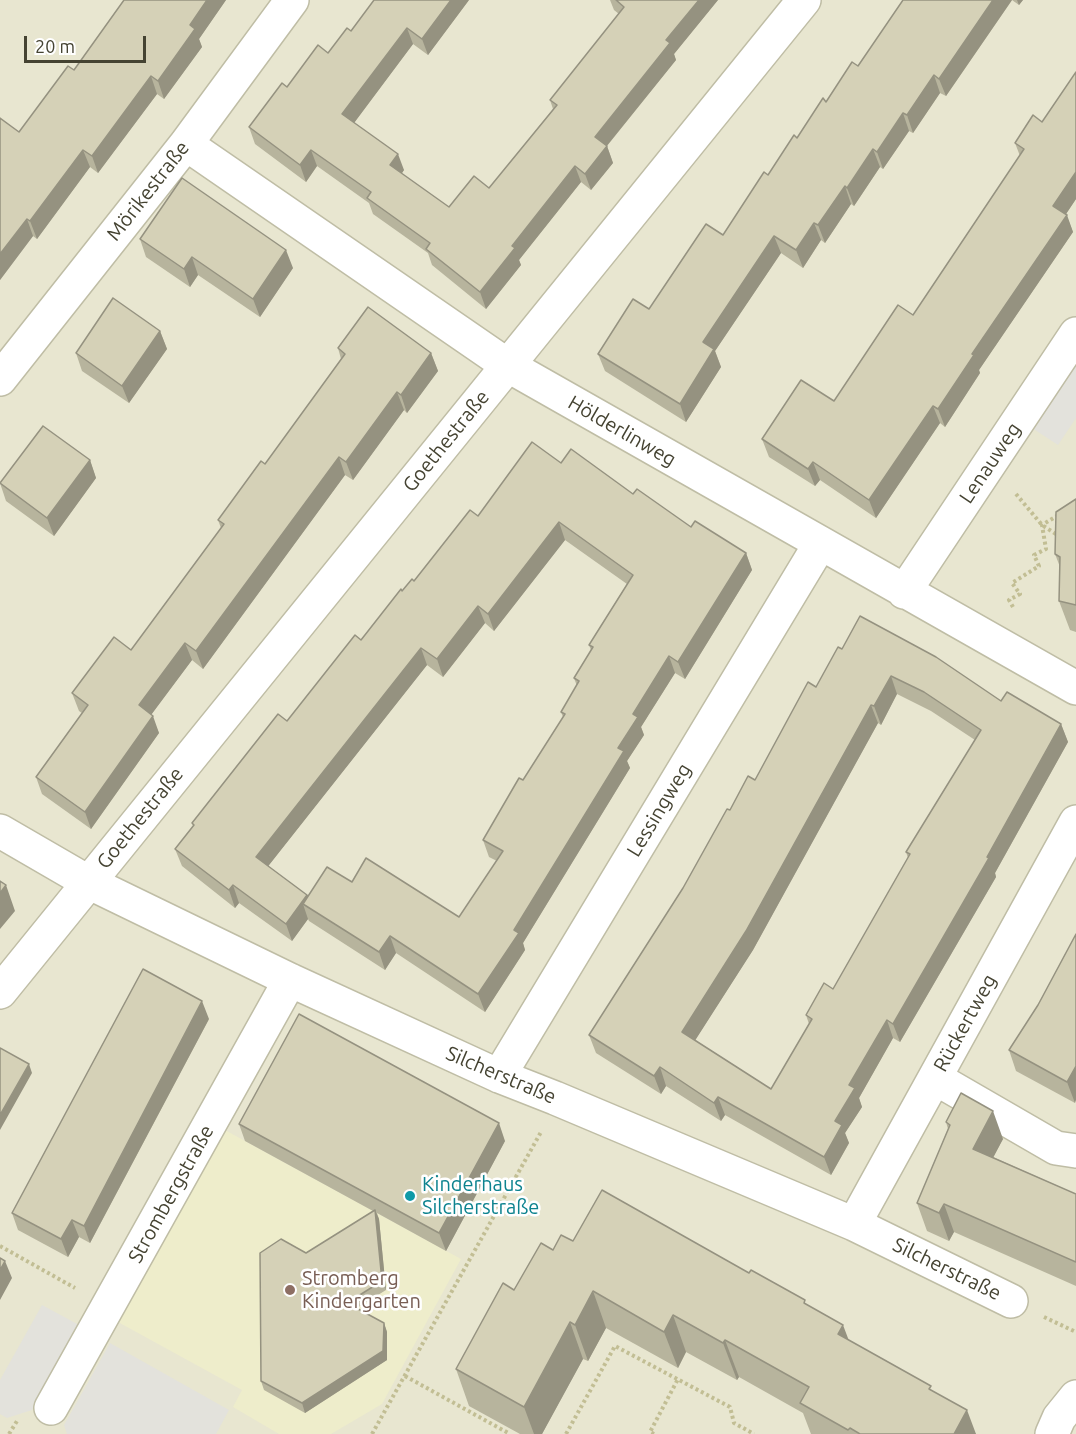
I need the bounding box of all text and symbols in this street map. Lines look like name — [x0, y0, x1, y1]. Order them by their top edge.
scale bar — [27, 24, 148, 62]
text: 20 m — [35, 36, 75, 56]
street label: Mörikestraße — [102, 136, 194, 246]
street label: Goethestraße — [398, 385, 494, 497]
street label: Hölderlinweg — [564, 390, 680, 472]
street label: Lenauweg — [954, 418, 1026, 508]
street label: Lessingweg — [622, 759, 696, 861]
street label: Goethestraße — [92, 762, 188, 874]
street label: Rückertweg — [928, 970, 1002, 1076]
street label: Silcherstraße — [442, 1041, 560, 1109]
street label: Strombergstraße — [123, 1121, 219, 1267]
place label: Kinderhaus Silcherstraße — [422, 1172, 539, 1219]
marker: Kinderhaus Silcherstraße — [403, 1189, 417, 1203]
street label: Silcherstraße — [889, 1232, 1005, 1306]
place label: Stromberg Kindergarten — [302, 1266, 421, 1313]
marker: Stromberg Kindergarten — [283, 1283, 297, 1297]

